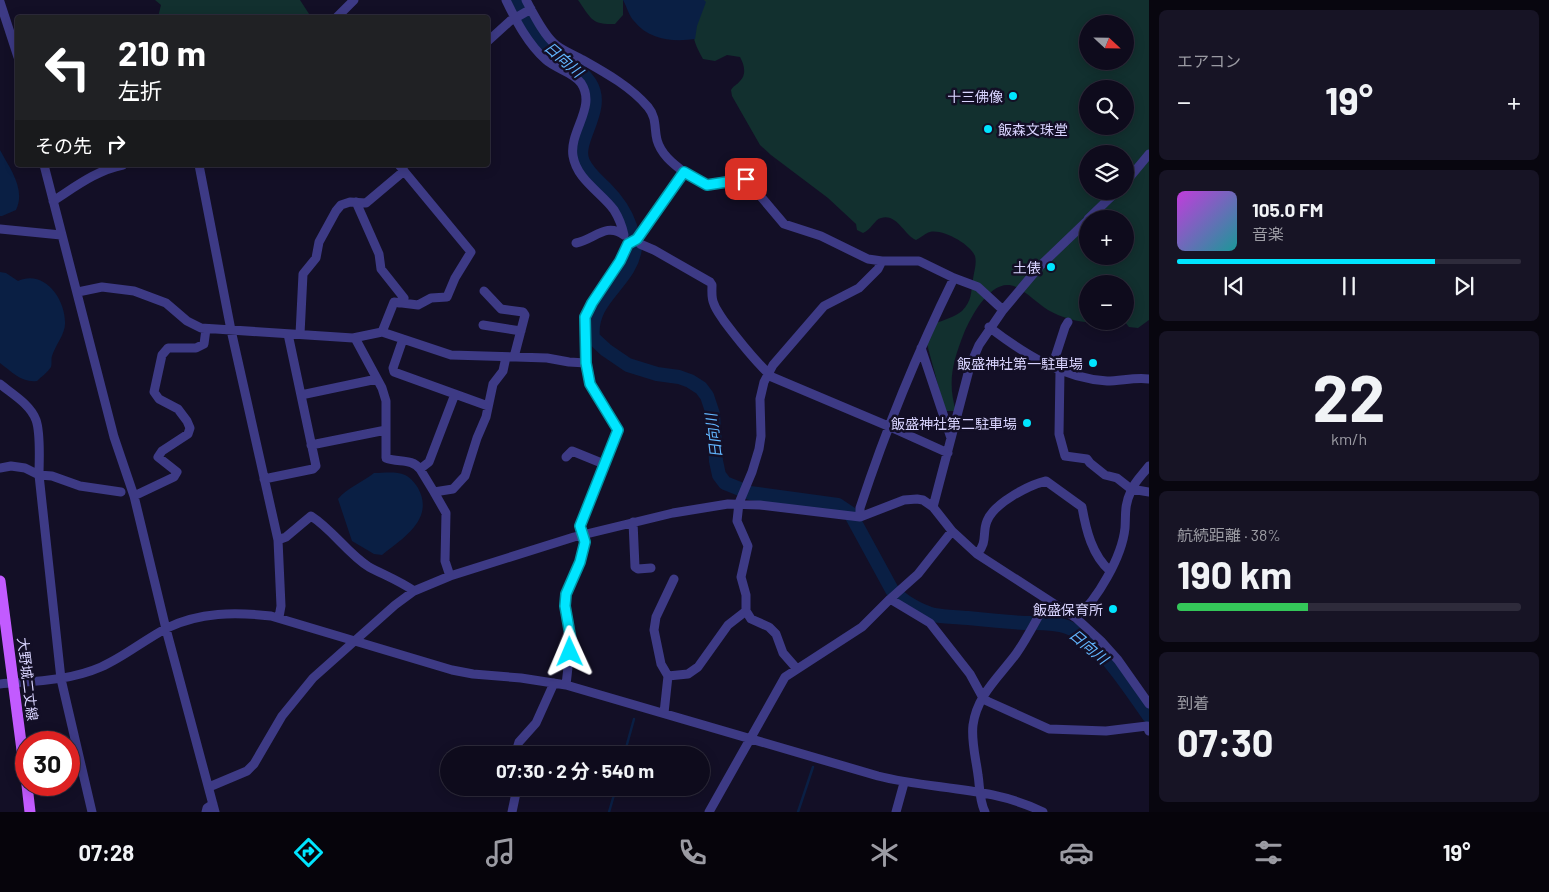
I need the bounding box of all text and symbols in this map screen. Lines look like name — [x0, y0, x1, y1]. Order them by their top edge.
north arrow — [1079, 15, 1134, 70]
map controls — [1079, 15, 1134, 330]
text: 210 m — [118, 31, 206, 73]
icon: left — [35, 35, 100, 100]
water label: 日向川 — [541, 37, 588, 82]
text: エアコン — [1177, 51, 1241, 70]
text: 左折 — [118, 77, 162, 103]
text: 19° — [1325, 77, 1373, 123]
button: search — [1079, 80, 1134, 135]
text: − — [1177, 84, 1191, 118]
text: + — [1507, 84, 1521, 118]
place label: 十三佛像 — [947, 88, 1003, 105]
marker: 十三佛像 — [1007, 90, 1019, 102]
place label: 飯森文珠堂 — [998, 121, 1068, 138]
marker: 飯森文珠堂 — [982, 123, 994, 135]
icon: right — [102, 130, 130, 158]
text: その先 — [35, 134, 92, 157]
button: layers — [1079, 145, 1134, 200]
pin — [725, 158, 767, 200]
icon: arrive — [732, 165, 760, 193]
text: 105.0 FM — [1252, 198, 1323, 221]
button: + — [1079, 210, 1134, 265]
text: 音楽 — [1252, 224, 1284, 243]
place label: 土俵 — [1013, 259, 1041, 276]
marker: 土俵 — [1045, 261, 1057, 273]
icon: previous — [1220, 272, 1248, 300]
icon: pause — [1335, 272, 1363, 300]
icon: next — [1450, 272, 1478, 300]
button: − — [1079, 275, 1134, 330]
place label: 飯盛神社第一駐車場 — [957, 355, 1083, 372]
marker: 飯盛神社第一駐車場 — [1087, 357, 1099, 369]
text: 22 — [1313, 357, 1385, 435]
water label: 日向川 — [701, 411, 725, 459]
place label: 飯盛神社第二駐車場 — [891, 415, 1017, 432]
marker: 飯盛神社第二駐車場 — [1021, 417, 1033, 429]
text: km/h — [1331, 429, 1367, 448]
text: 航続距離 · 38% — [1177, 525, 1281, 544]
text: 190 km — [1177, 551, 1292, 597]
place label: 飯盛保育所 — [1033, 601, 1103, 618]
marker: 飯盛保育所 — [1107, 603, 1119, 615]
position arrow — [543, 625, 595, 677]
water label: 日向川 — [1066, 625, 1114, 669]
street label: 大野城二丈線 — [14, 636, 42, 722]
text: 到着 — [1177, 693, 1209, 712]
text: 07:30 — [1177, 719, 1274, 765]
speed limit sign: 30 — [15, 731, 80, 796]
text: 07:30 · 2 分 · 540 m — [496, 759, 654, 782]
icon: directions — [291, 835, 326, 870]
icon: music — [483, 835, 518, 870]
icon: phone — [675, 835, 710, 870]
icon: climate — [867, 835, 902, 870]
icon: car — [1059, 835, 1094, 870]
icon: filters — [1251, 835, 1286, 870]
text: 07:28 — [78, 839, 134, 865]
text: 19° — [1443, 839, 1470, 865]

